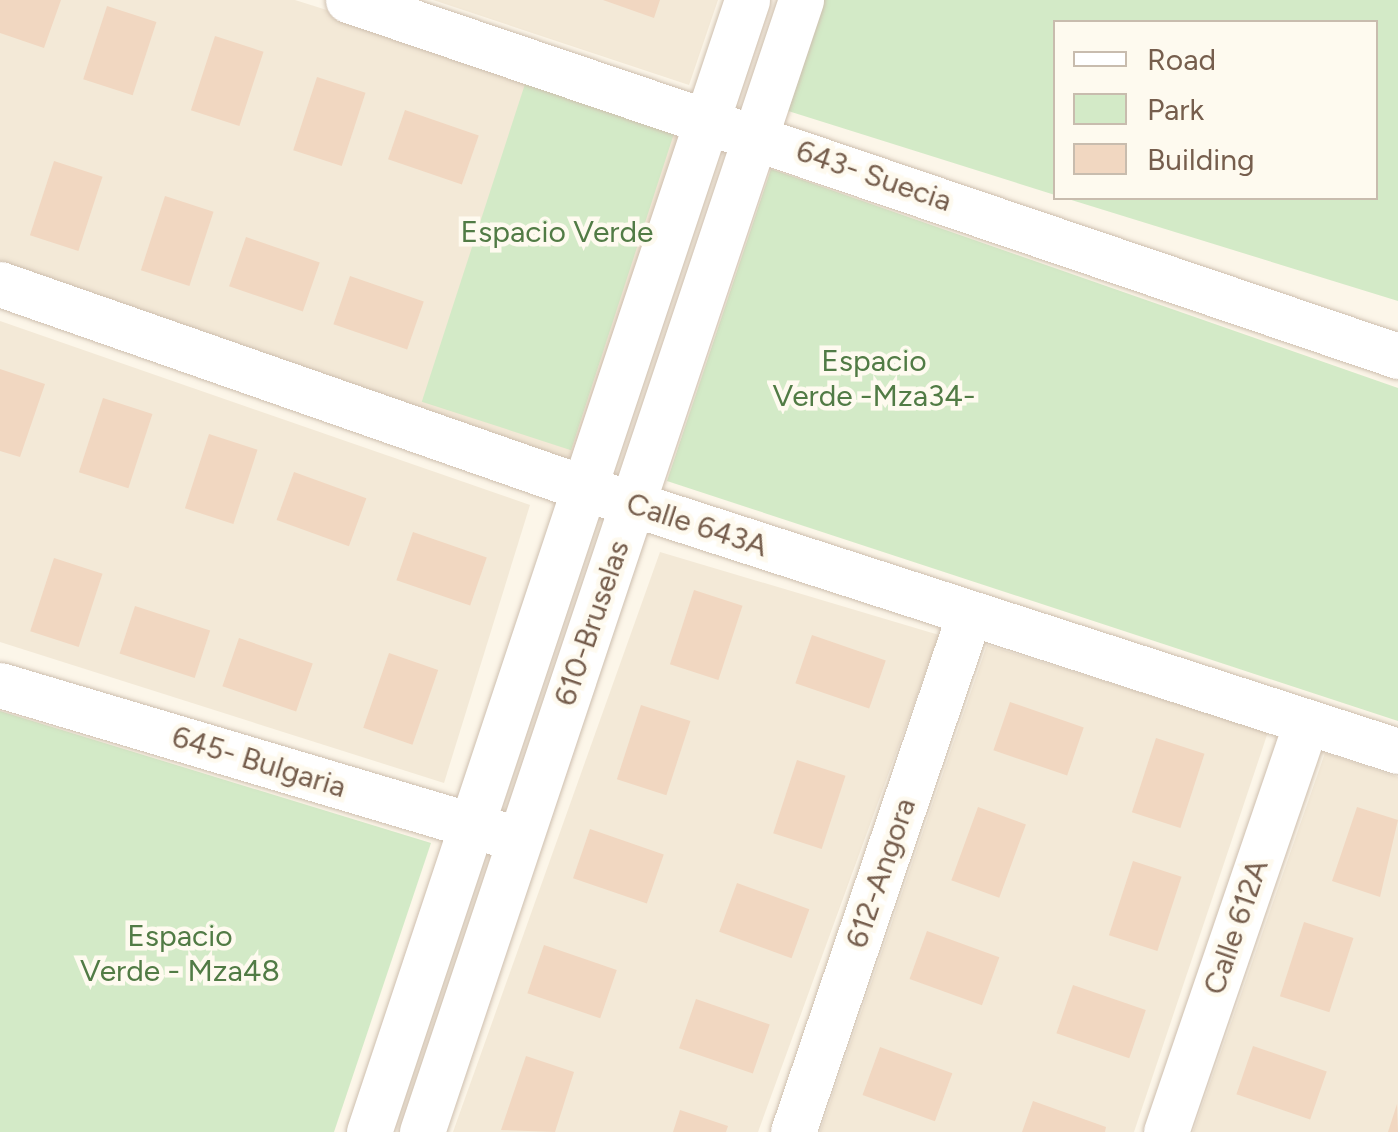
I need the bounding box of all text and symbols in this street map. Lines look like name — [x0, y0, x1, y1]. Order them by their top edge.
legend — [1053, 20, 1378, 200]
text: Road — [1147, 41, 1216, 78]
text: Park — [1147, 91, 1204, 128]
street label: 643- Suecia — [792, 133, 956, 219]
text: Building — [1147, 141, 1255, 178]
park label: Espacio Verde — [461, 214, 653, 250]
park label: Espacio Verde -Mza34- — [773, 343, 975, 414]
street label: Calle 643A — [622, 485, 772, 565]
street label: 610-Bruselas — [547, 536, 637, 710]
street label: 645- Bulgaria — [168, 719, 350, 805]
street label: 612-Angora — [839, 793, 923, 953]
street label: Calle 612A — [1196, 855, 1276, 999]
park label: Espacio Verde - Mza48 — [80, 918, 280, 988]

